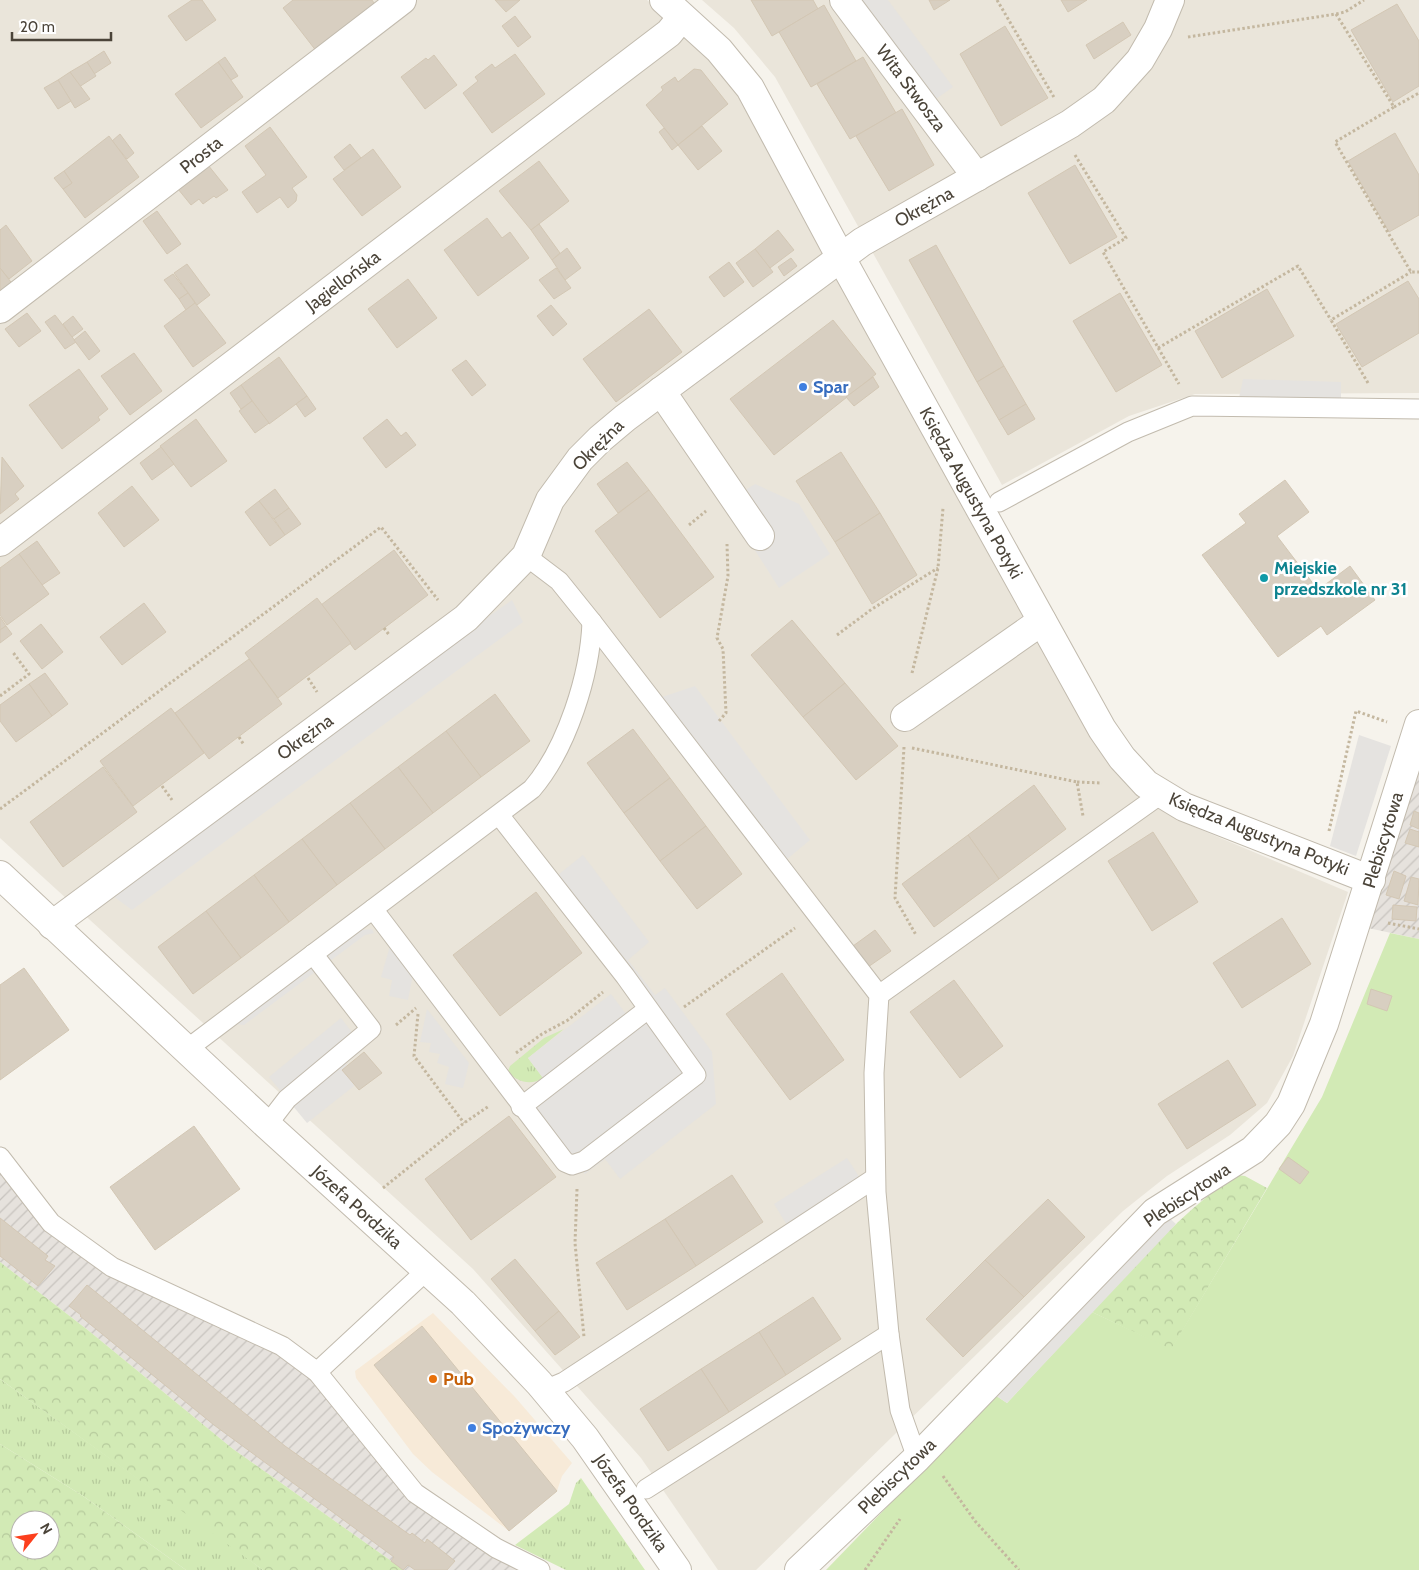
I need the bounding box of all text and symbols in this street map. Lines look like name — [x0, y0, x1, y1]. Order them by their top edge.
scale bar — [12, 10, 111, 42]
text: 20 m — [20, 18, 55, 36]
street label: Wita Stwosza — [871, 40, 951, 136]
street label: Prosta — [175, 131, 227, 178]
street label: Okrężna — [891, 182, 958, 232]
street label: Jagiellońska — [301, 246, 385, 317]
place label: Spar — [813, 376, 849, 398]
marker: Spar — [797, 381, 809, 393]
street label: Księdza Augustyna Potyki — [915, 403, 1027, 583]
street label: Okrężna — [568, 414, 629, 475]
place label: Miejskie przedszkole nr 31 — [1274, 557, 1407, 600]
marker: Miejskie przedszkole nr 31 — [1258, 572, 1270, 584]
street label: Okrężna — [273, 709, 338, 765]
street label: Księdza Augustyna Potyki — [1166, 788, 1352, 880]
street label: Plebiscytowa — [1358, 789, 1408, 891]
street label: Plebiscytowa — [1140, 1158, 1235, 1232]
street label: Józefa Pordzika — [306, 1160, 407, 1254]
place label: Pub — [443, 1368, 474, 1390]
marker: Pub — [427, 1373, 439, 1385]
place label: Spożywczy — [482, 1417, 571, 1439]
marker: Spożywczy — [466, 1422, 478, 1434]
street label: Plebiscytowa — [854, 1433, 941, 1518]
street label: Józefa Pordzika — [589, 1449, 673, 1556]
north arrow — [10, 1510, 60, 1560]
text: N — [36, 1520, 57, 1537]

